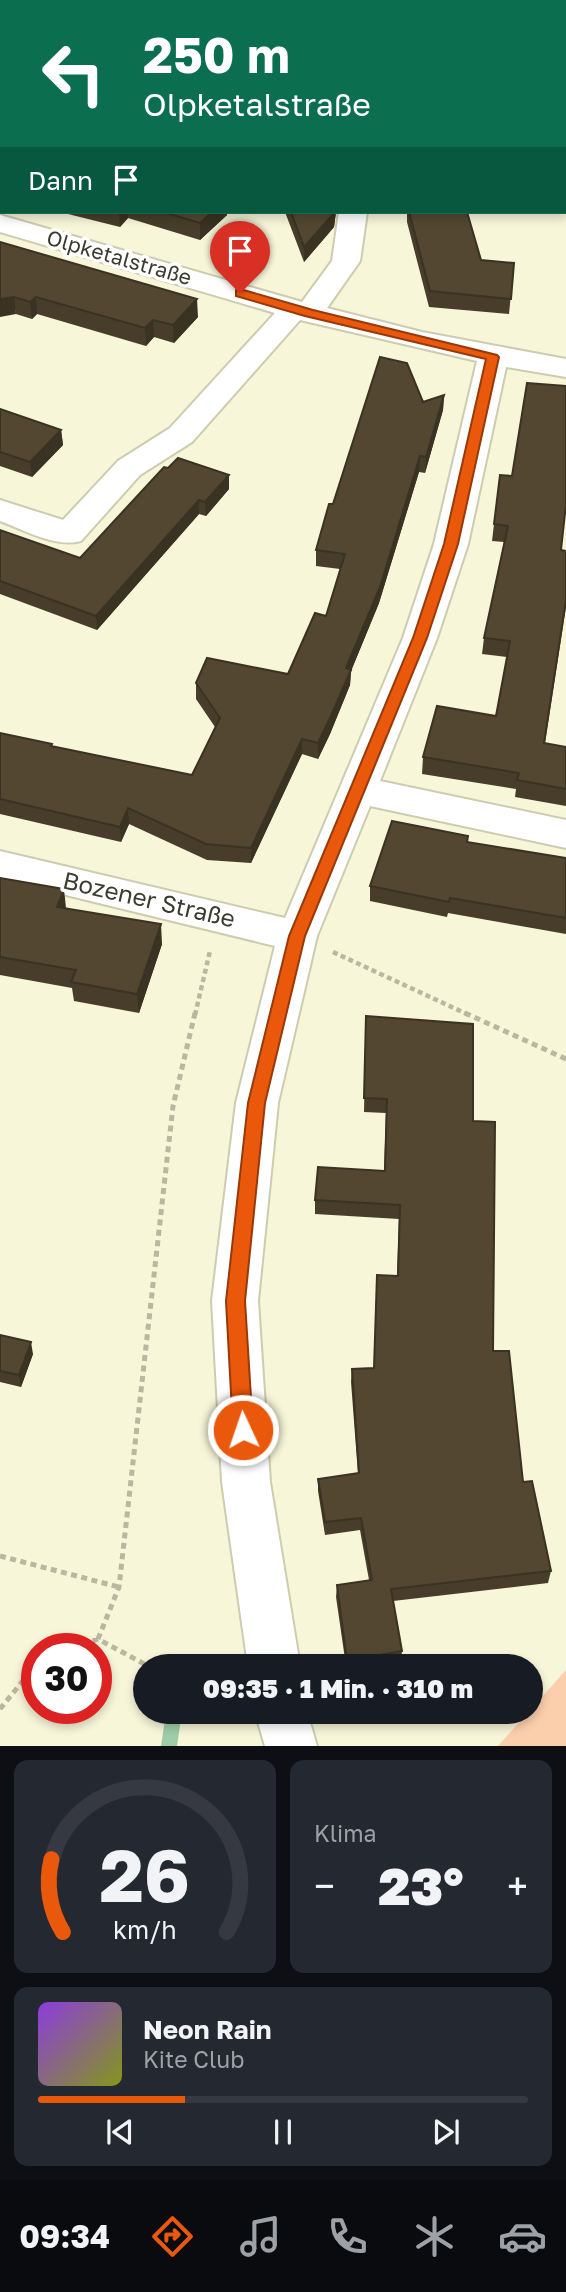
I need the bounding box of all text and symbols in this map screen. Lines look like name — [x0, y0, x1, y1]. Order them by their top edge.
text: 250 m — [143, 25, 290, 84]
icon: left — [28, 28, 119, 119]
text: Olpketalstraße — [143, 85, 371, 123]
icon: arrive — [107, 161, 145, 199]
text: Dann — [28, 165, 93, 196]
pin — [210, 221, 270, 293]
street label: Olpketalstraße — [44, 224, 195, 290]
icon: arrive — [221, 232, 259, 270]
street label: Bozener Straße — [60, 865, 238, 932]
position arrow — [206, 1393, 280, 1467]
speed limit sign: 30 — [21, 1633, 112, 1724]
text: 09:35 · 1 Min. · 310 m — [203, 1673, 473, 1704]
text: Klima — [314, 1819, 377, 1847]
text: 26 — [100, 1832, 190, 1919]
text: 23° — [378, 1854, 464, 1916]
text: − — [314, 1863, 335, 1908]
text: + — [507, 1863, 528, 1908]
text: km/h — [113, 1914, 177, 1945]
text: Neon Rain — [143, 2014, 272, 2045]
text: Kite Club — [143, 2045, 244, 2073]
icon: previous — [101, 2113, 139, 2151]
icon: pause — [264, 2113, 302, 2151]
icon: next — [427, 2113, 465, 2151]
icon: directions — [148, 2212, 197, 2261]
icon: music — [236, 2212, 285, 2261]
icon: phone — [323, 2212, 372, 2261]
icon: climate — [410, 2212, 459, 2261]
icon: car — [498, 2212, 547, 2261]
text: 09:34 — [19, 2217, 110, 2255]

